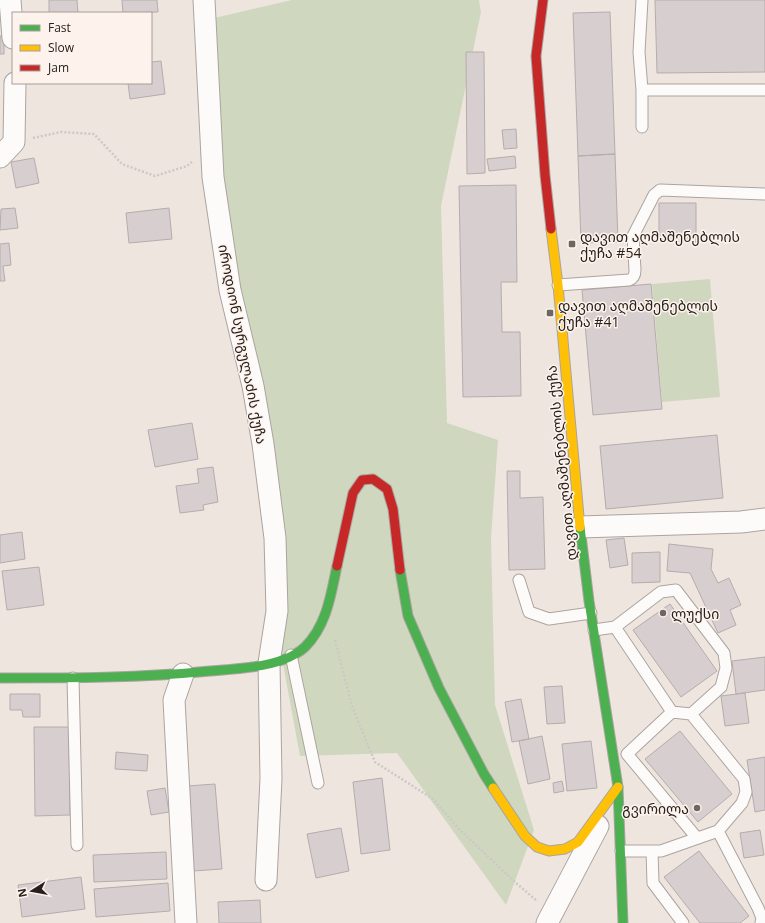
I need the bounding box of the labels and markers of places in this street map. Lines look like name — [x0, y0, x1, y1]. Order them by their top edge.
place label: დავით აღმაშენებლის ქუჩა #54 — [580, 227, 740, 262]
marker: დავით აღმაშენებლის ქუჩა #54 — [567, 239, 577, 249]
place label: დავით აღმაშენებლის ქუჩა #41 — [558, 296, 718, 331]
marker: დავით აღმაშენებლის ქუჩა #41 — [545, 308, 555, 318]
place label: ლუქსი — [671, 604, 719, 623]
marker: ლუქსი — [658, 608, 668, 618]
place label: გვირილა — [622, 799, 689, 818]
marker: გვირილა — [692, 803, 702, 813]

